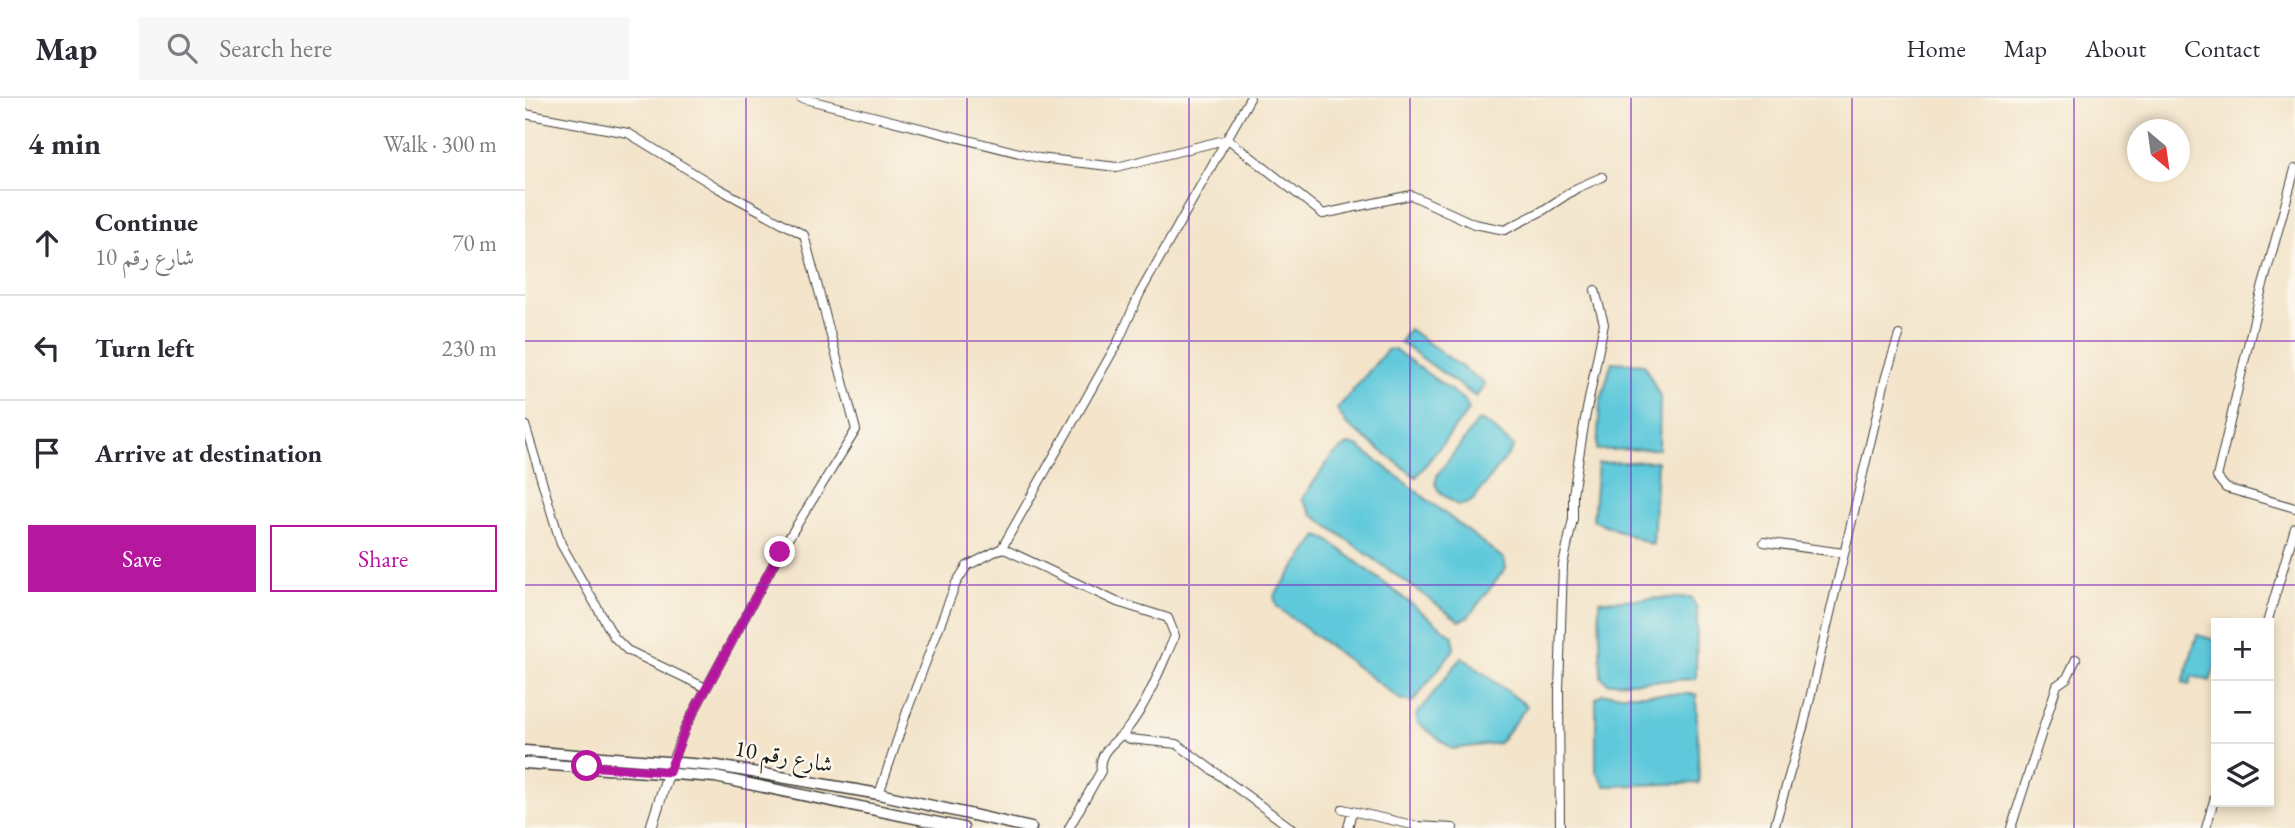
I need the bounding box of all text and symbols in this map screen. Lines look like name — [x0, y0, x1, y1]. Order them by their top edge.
search box — [139, 17, 629, 80]
text: Map — [35, 27, 97, 70]
icon: search — [163, 29, 201, 67]
text: Search here — [219, 31, 332, 65]
text: Home — [1906, 33, 1966, 64]
text: Map — [2004, 33, 2047, 64]
text: About — [2085, 33, 2146, 64]
text: Contact — [2184, 33, 2260, 64]
north arrow — [2127, 119, 2190, 182]
text: 4 min — [28, 124, 101, 163]
text: Walk · 300 m — [383, 129, 497, 159]
text: Continue — [95, 205, 198, 239]
icon: ahead — [28, 224, 66, 262]
text: 70 m — [452, 228, 497, 258]
text: شارع رقم 10 — [95, 242, 194, 272]
icon: left — [28, 329, 66, 367]
text: Turn left — [95, 331, 194, 365]
text: 230 m — [441, 333, 497, 363]
icon: arrive — [28, 434, 66, 472]
text: Arrive at destination — [95, 436, 322, 470]
button: Save — [28, 525, 256, 592]
button: Share — [270, 525, 497, 592]
route end — [764, 536, 795, 567]
map controls — [2211, 618, 2274, 807]
button: + — [2211, 618, 2274, 681]
button: − — [2211, 681, 2274, 744]
street label: شارع رقم 10 — [731, 733, 835, 786]
button: layers — [2211, 744, 2274, 807]
route start — [571, 750, 602, 781]

